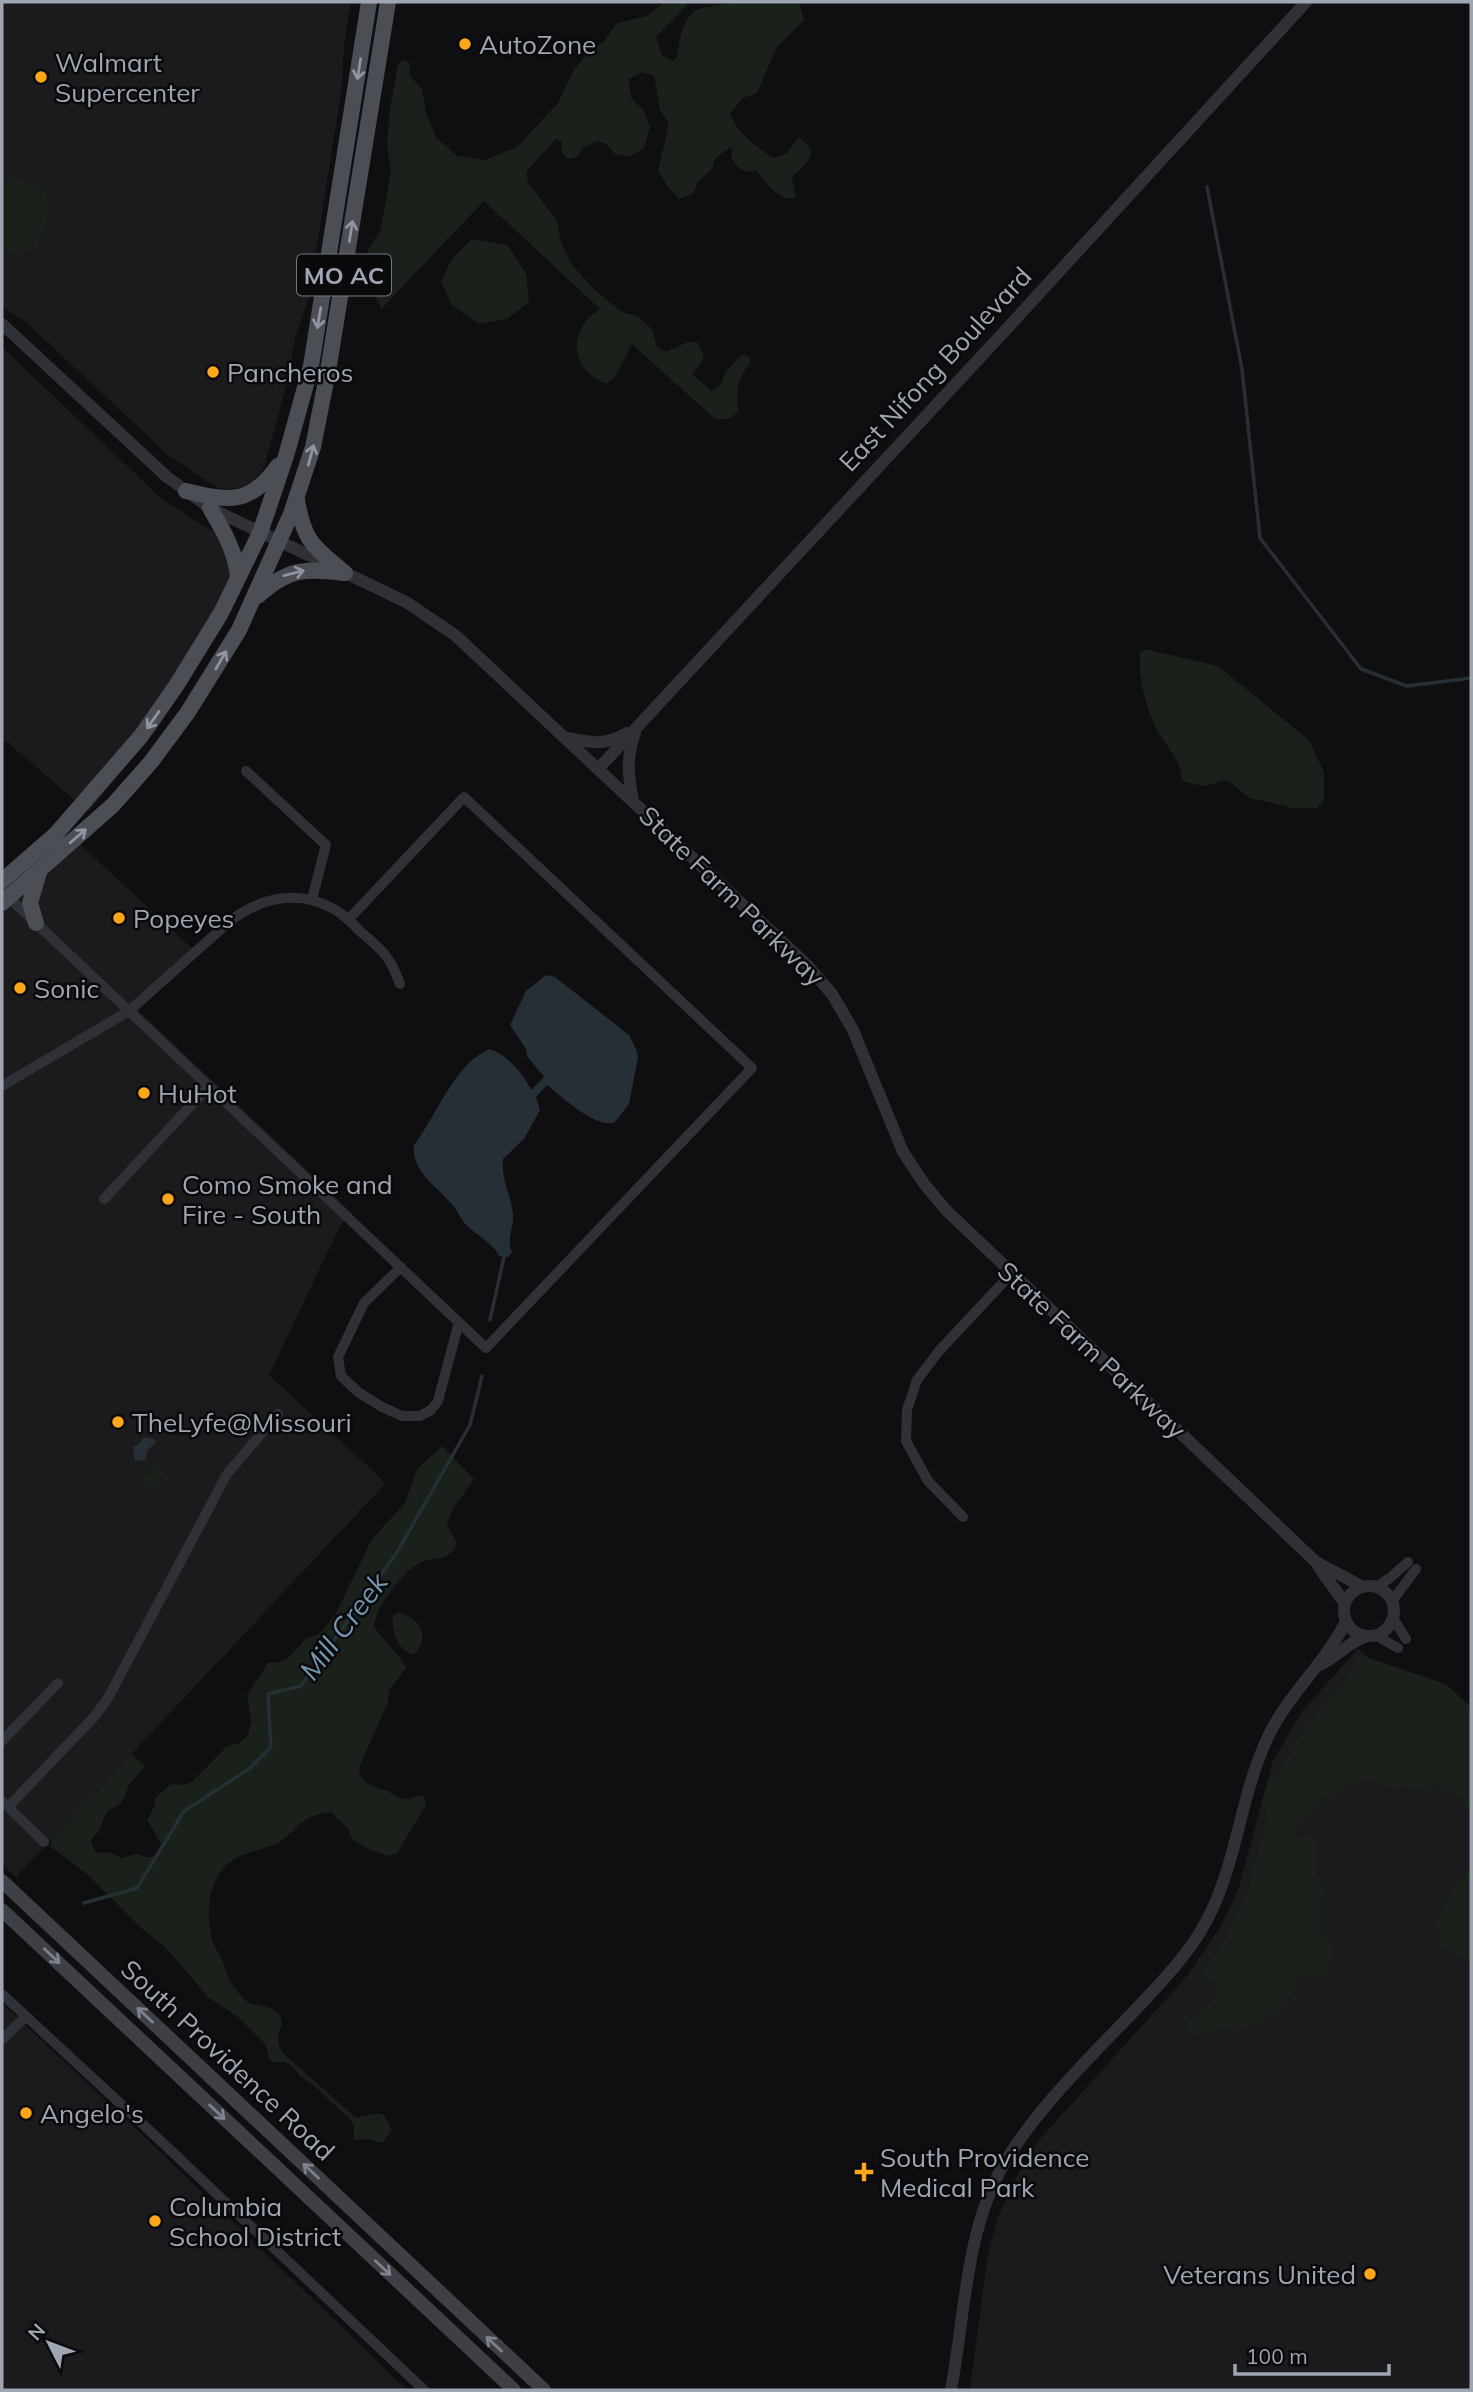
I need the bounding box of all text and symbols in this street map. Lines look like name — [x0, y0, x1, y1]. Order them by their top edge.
place label: AutoZone — [479, 28, 596, 61]
marker: AutoZone — [457, 36, 473, 52]
place label: Walmart Supercenter — [55, 46, 200, 109]
one-way arrow — [352, 57, 365, 80]
marker: Walmart Supercenter — [33, 69, 49, 85]
one-way arrow — [345, 220, 358, 243]
road number: MO AC — [297, 254, 391, 296]
street label: East Nifong Boulevard — [832, 260, 1038, 478]
one-way arrow — [312, 306, 325, 329]
place label: Pancheros — [227, 356, 353, 389]
marker: Pancheros — [205, 364, 221, 380]
one-way arrow — [305, 444, 318, 467]
one-way arrow — [282, 566, 305, 579]
one-way arrow — [214, 651, 228, 671]
one-way arrow — [146, 709, 160, 729]
street label: State Farm Parkway — [632, 799, 832, 993]
one-way arrow — [69, 828, 87, 844]
place label: Popeyes — [133, 902, 234, 935]
marker: Popeyes — [111, 910, 127, 926]
place label: Sonic — [34, 972, 99, 1005]
marker: Sonic — [12, 980, 28, 996]
place label: HuHot — [158, 1077, 237, 1110]
marker: HuHot — [136, 1085, 152, 1101]
place label: Como Smoke and Fire - South — [182, 1168, 392, 1231]
marker: Como Smoke and Fire - South — [160, 1191, 176, 1207]
street label: State Farm Parkway — [991, 1254, 1193, 1446]
place label: TheLyfe@Missouri — [132, 1406, 352, 1439]
marker: TheLyfe@Missouri — [110, 1414, 126, 1430]
water label: Mill Creek — [291, 1564, 396, 1687]
one-way arrow — [43, 1948, 60, 1965]
street label: South Providence Road — [114, 1952, 342, 2168]
one-way arrow — [137, 2007, 154, 2024]
place label: Angelo's — [40, 2097, 144, 2130]
one-way arrow — [208, 2104, 226, 2120]
marker: Angelo's — [18, 2105, 34, 2121]
place label: South Providence Medical Park — [880, 2141, 1090, 2204]
marker: South Providence Medical Park — [854, 2162, 874, 2182]
one-way arrow — [302, 2163, 320, 2179]
place label: Columbia School District — [169, 2190, 341, 2253]
marker: Columbia School District — [147, 2213, 163, 2229]
place label: Veterans United — [1163, 2258, 1356, 2291]
one-way arrow — [374, 2259, 391, 2276]
marker: Veterans United — [1362, 2266, 1378, 2282]
north arrow — [14, 2308, 84, 2378]
text: N — [23, 2318, 50, 2345]
scale bar — [1235, 2332, 1389, 2376]
one-way arrow — [486, 2335, 503, 2352]
text: 100 m — [1246, 2343, 1308, 2369]

